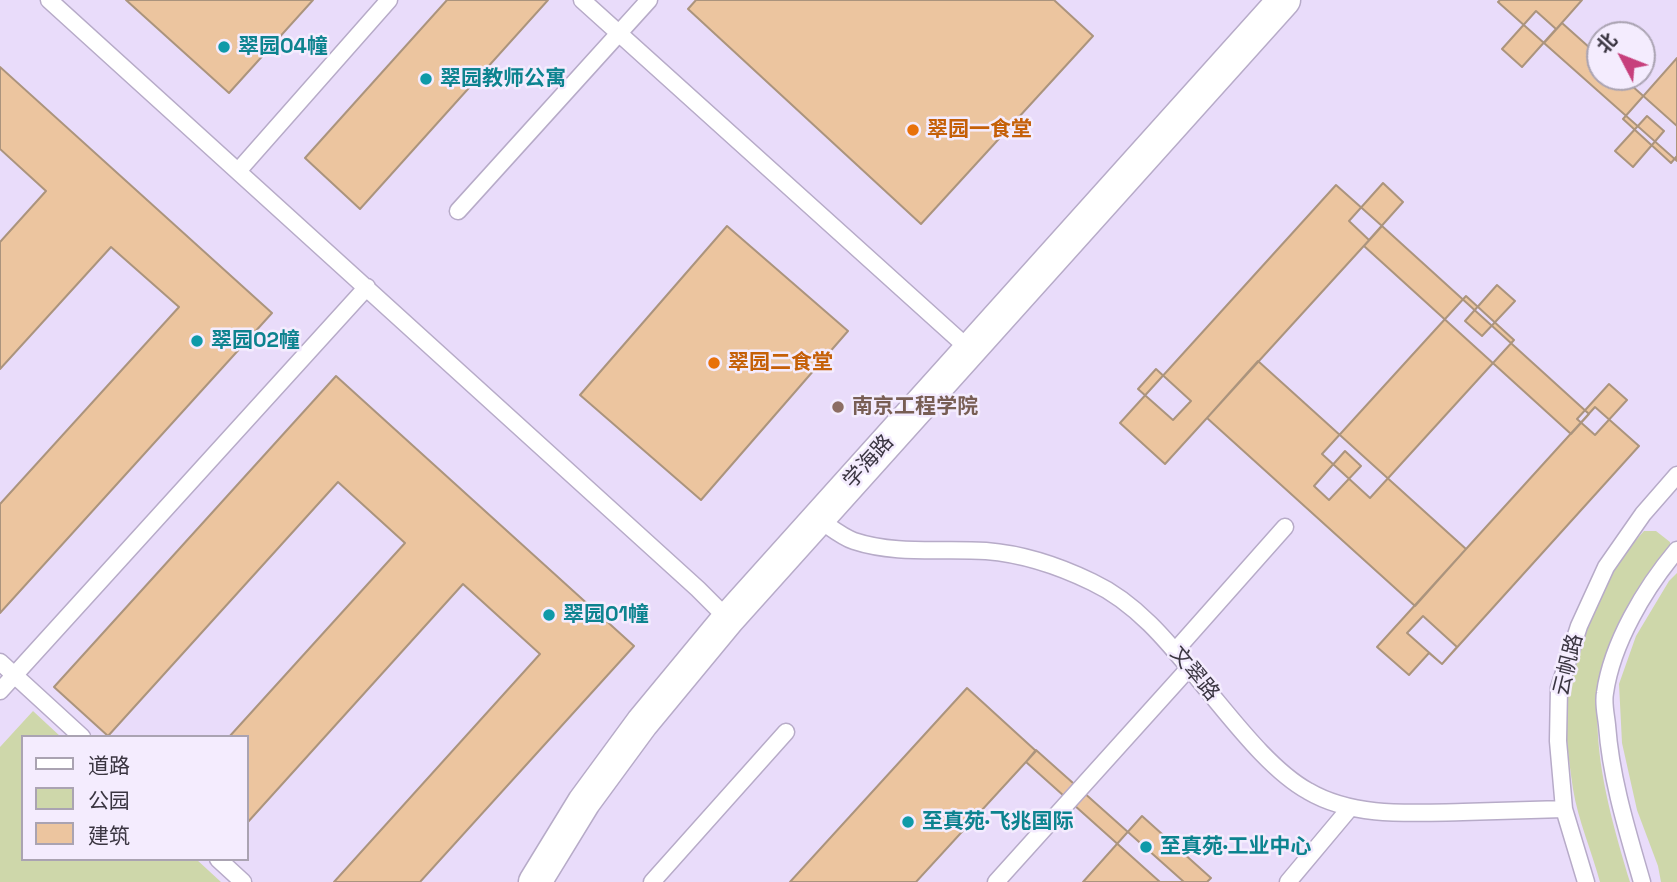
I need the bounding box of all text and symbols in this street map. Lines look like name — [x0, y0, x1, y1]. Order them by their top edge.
north arrow — [1586, 21, 1656, 91]
text: 北 — [1591, 28, 1622, 58]
place label: 翠园04幢 — [238, 34, 328, 60]
marker: 翠园04幢 — [216, 39, 232, 55]
place label: 翠园教师公寓 — [440, 66, 566, 92]
marker: 翠园教师公寓 — [418, 71, 434, 87]
place label: 翠园一食堂 — [927, 117, 1032, 143]
marker: 翠园一食堂 — [905, 122, 921, 138]
place label: 翠园02幢 — [211, 328, 300, 354]
marker: 翠园02幢 — [189, 333, 205, 349]
place label: 翠园二食堂 — [728, 350, 833, 376]
marker: 翠园二食堂 — [706, 355, 722, 371]
place label: 南京工程学院 — [852, 394, 978, 420]
marker: 南京工程学院 — [830, 399, 846, 415]
street label: 学海路 — [839, 430, 899, 494]
place label: 翠园01幢 — [563, 602, 649, 628]
marker: 翠园01幢 — [541, 607, 557, 623]
street label: 云帆路 — [1549, 631, 1589, 699]
street label: 文翠路 — [1164, 642, 1224, 706]
legend — [21, 735, 248, 861]
text: 道路 — [88, 752, 130, 779]
text: 公园 — [88, 787, 130, 814]
place label: 至真苑·飞兆国际 — [922, 809, 1074, 835]
marker: 至真苑·飞兆国际 — [900, 814, 916, 830]
text: 建筑 — [88, 822, 130, 849]
place label: 至真苑·工业中心 — [1160, 834, 1312, 860]
marker: 至真苑·工业中心 — [1138, 839, 1154, 855]

